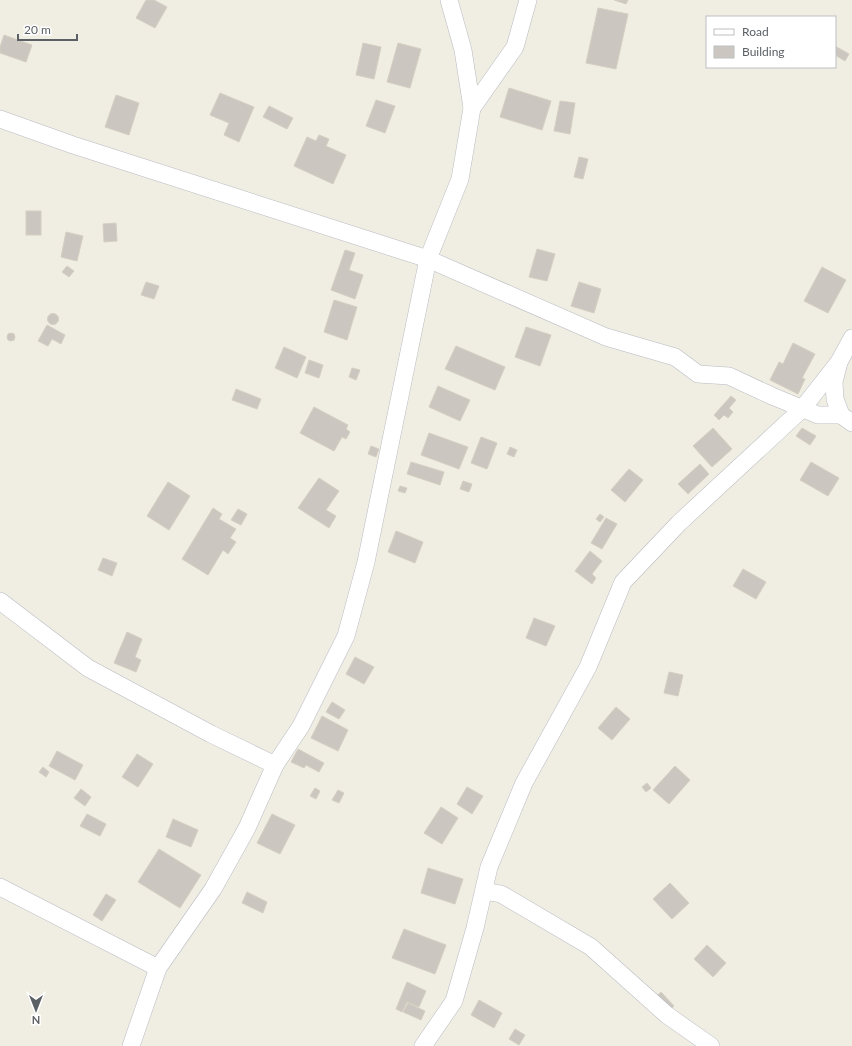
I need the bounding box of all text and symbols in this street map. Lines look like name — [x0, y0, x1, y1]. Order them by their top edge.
scale bar — [18, 16, 77, 42]
legend — [706, 16, 836, 68]
text: 20 m — [24, 22, 51, 37]
text: Road — [742, 24, 769, 39]
text: Building — [742, 44, 785, 59]
north arrow — [16, 990, 56, 1030]
text: N — [32, 1014, 40, 1027]

